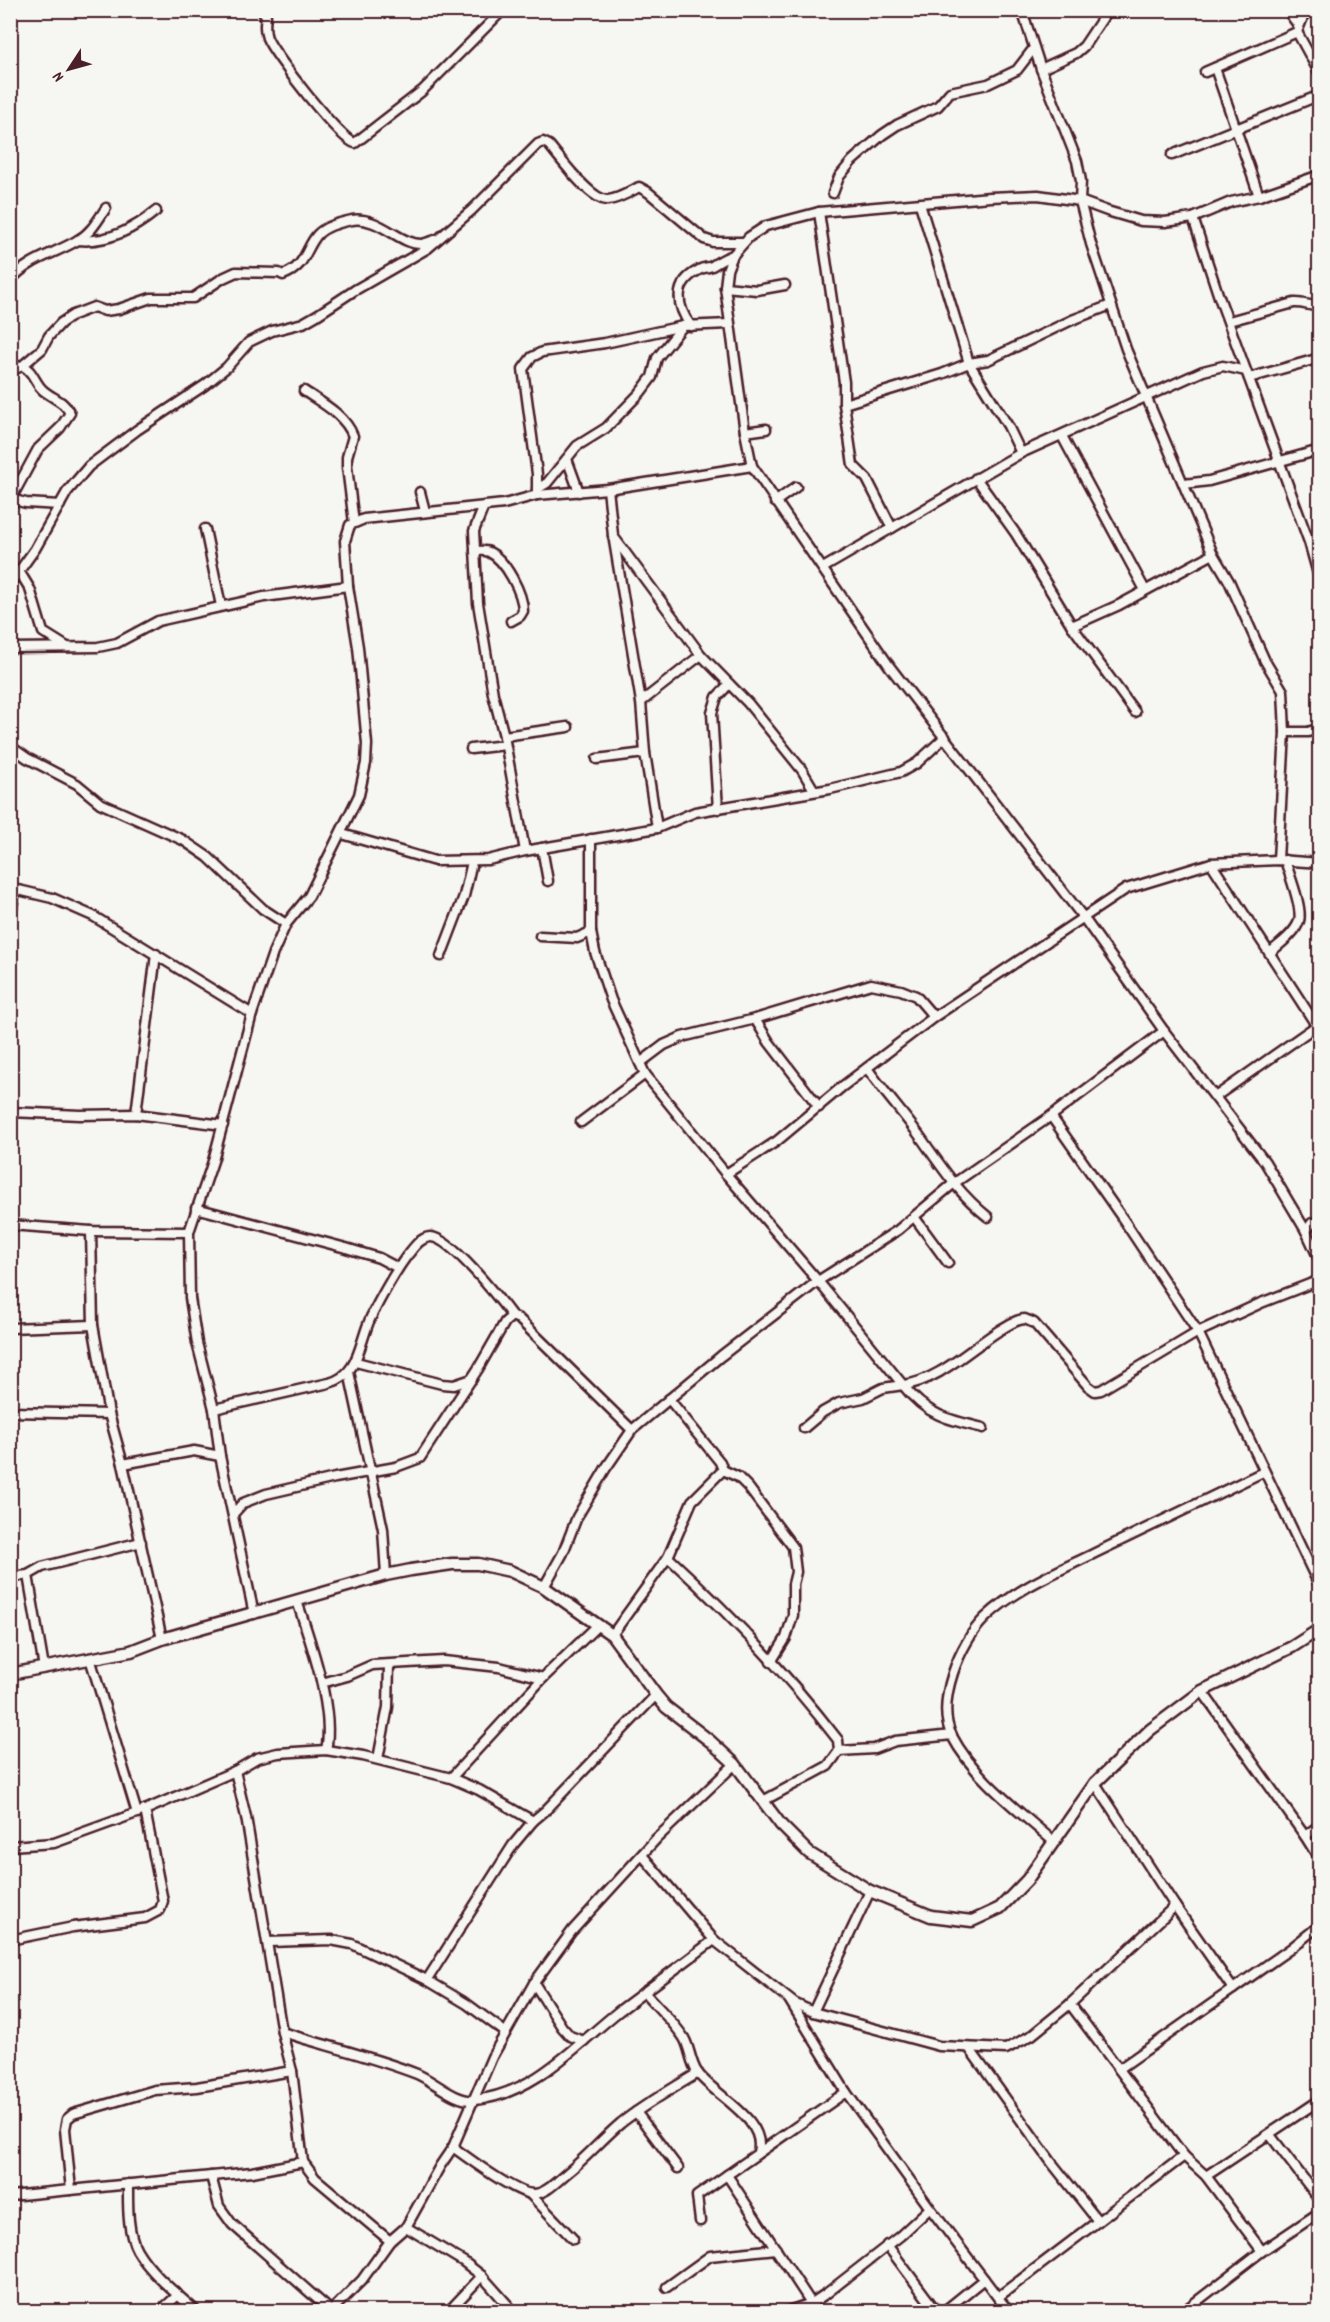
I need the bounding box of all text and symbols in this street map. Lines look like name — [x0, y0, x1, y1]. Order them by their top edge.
north arrow — [39, 39, 99, 99]
text: N — [47, 66, 71, 86]

